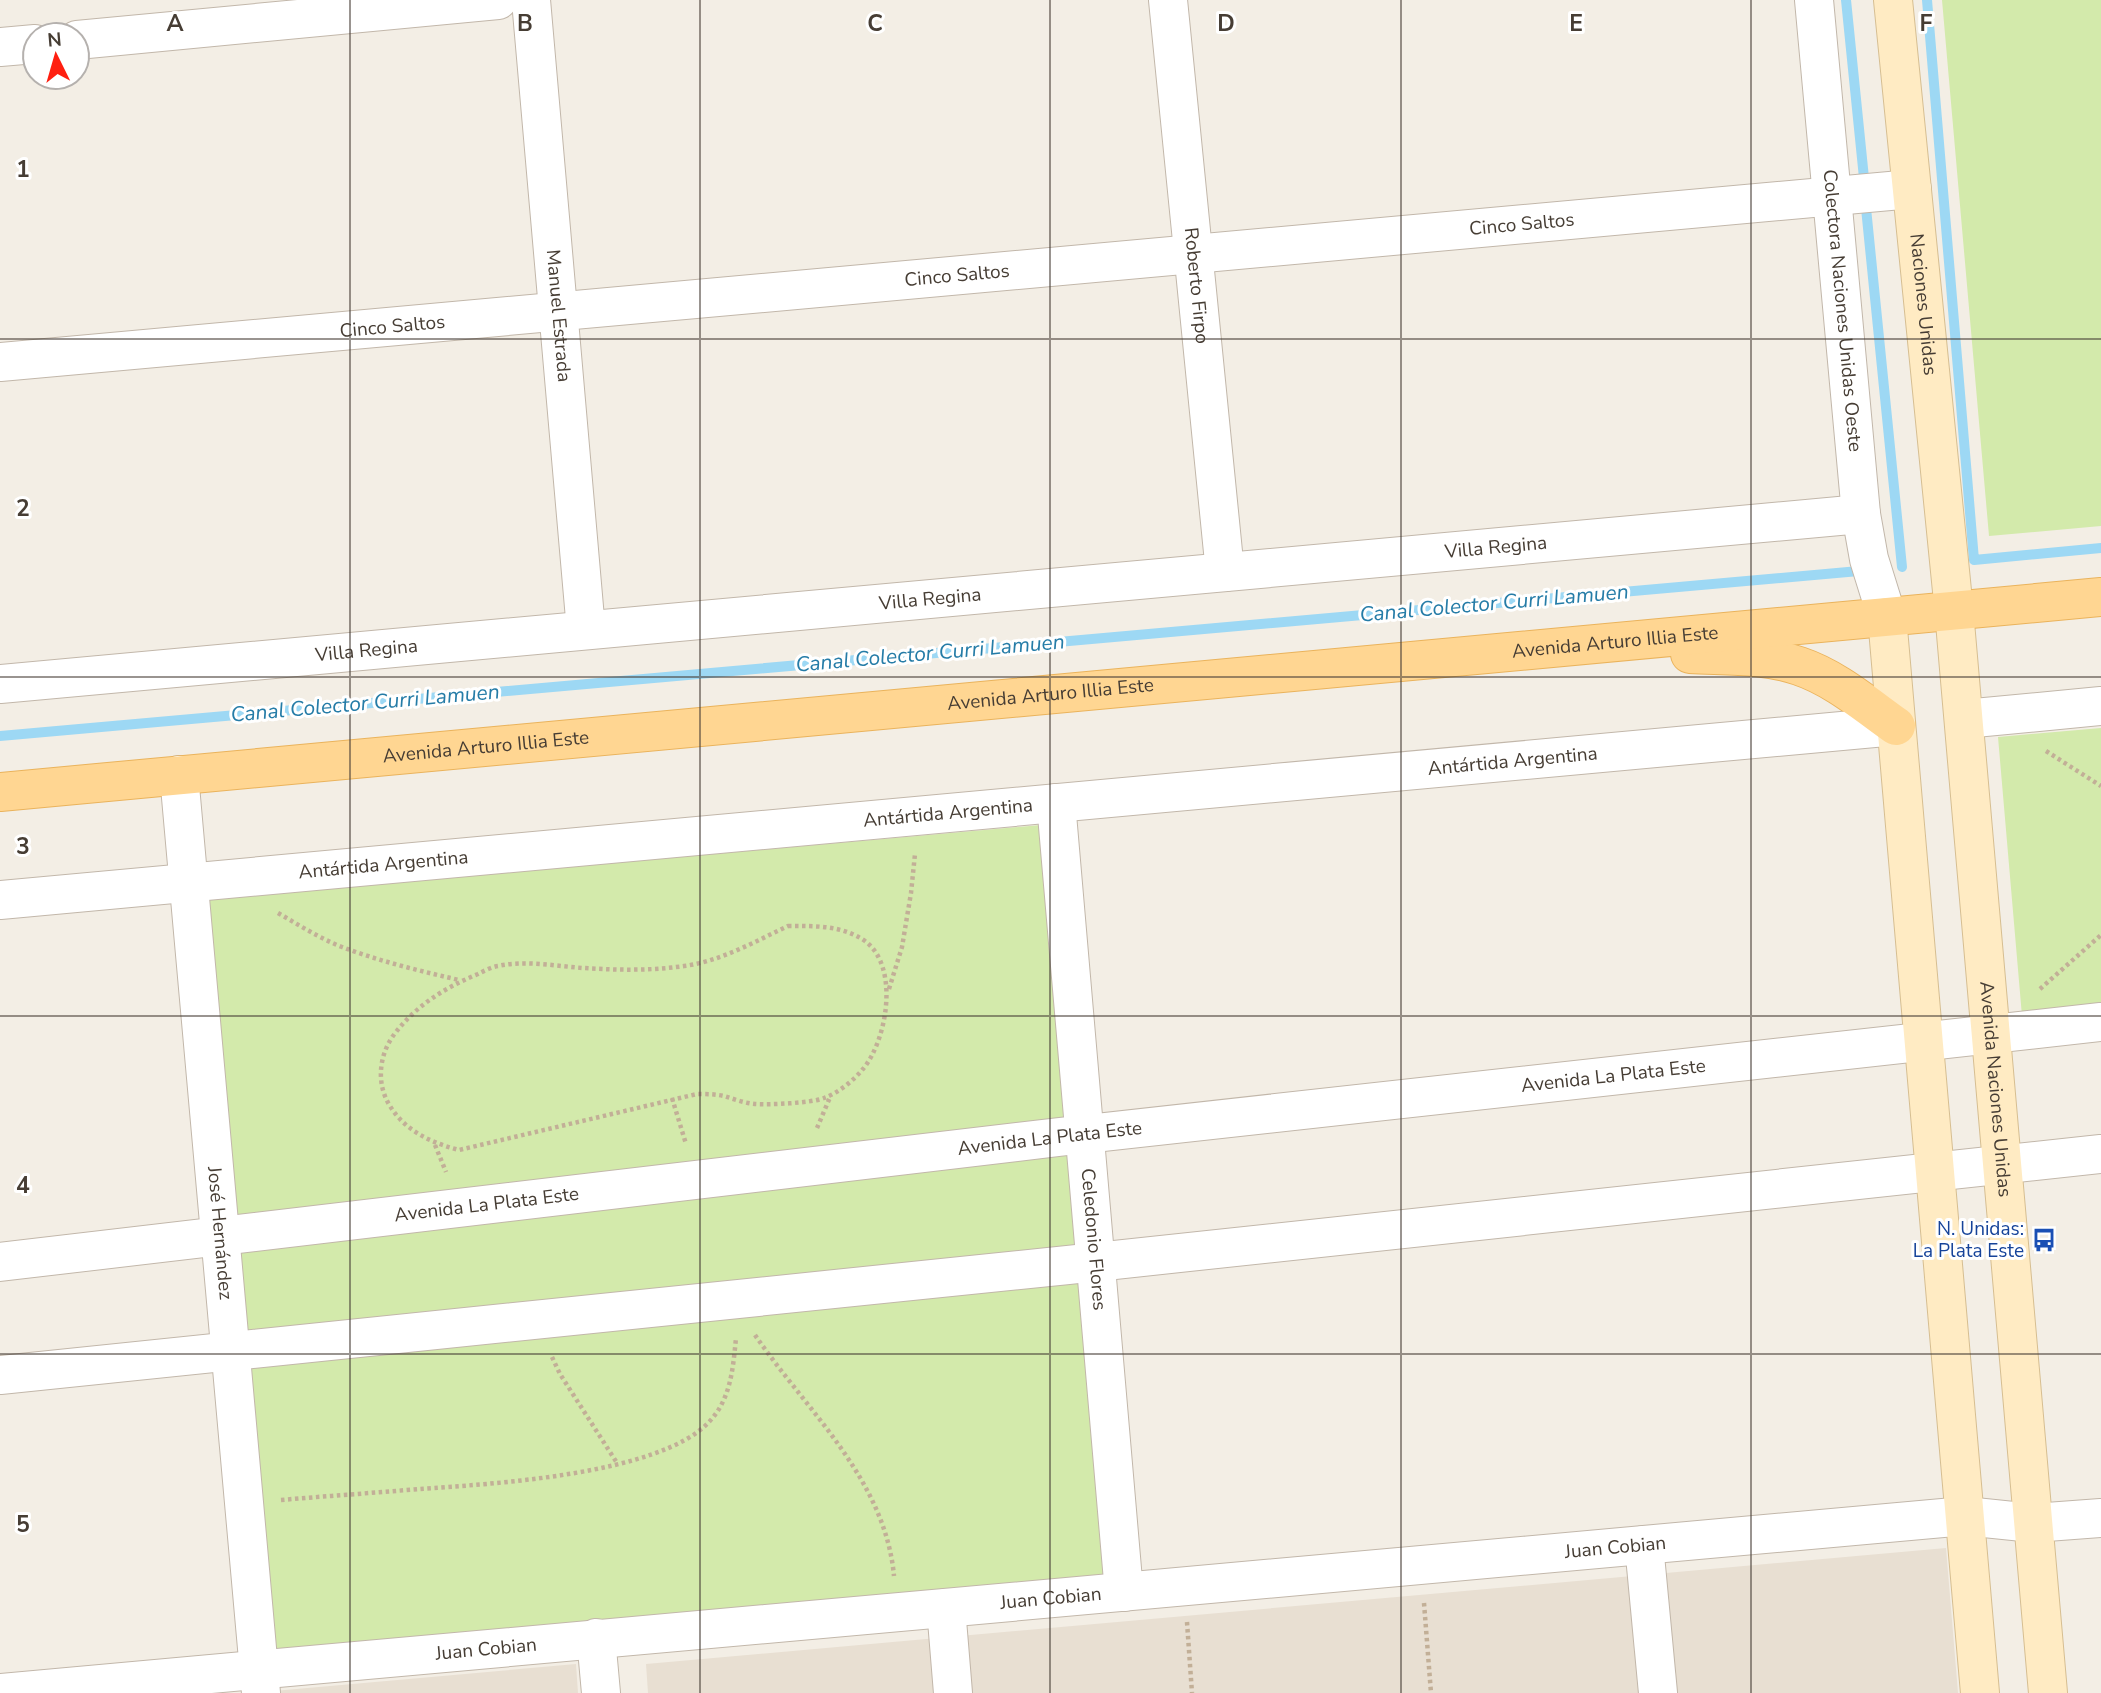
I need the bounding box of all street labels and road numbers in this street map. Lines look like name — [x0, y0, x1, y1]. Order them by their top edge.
street label: Colectora Naciones Unidas Oeste — [1817, 168, 1868, 453]
street label: Cinco Saltos — [1468, 207, 1576, 242]
street label: Roberto Firpo — [1178, 226, 1215, 345]
street label: Naciones Unidas — [1903, 232, 1943, 377]
street label: Manuel Estrada — [540, 248, 577, 383]
street label: Cinco Saltos — [903, 258, 1011, 293]
street label: Cinco Saltos — [339, 309, 446, 344]
street label: Villa Regina — [1442, 530, 1548, 565]
street label: Villa Regina — [877, 581, 982, 617]
street label: Avenida Arturo Illia Este — [1511, 620, 1719, 665]
street label: Villa Regina — [313, 633, 419, 668]
street label: Avenida Arturo Illia Este — [946, 672, 1155, 717]
street label: Avenida Arturo Illia Este — [382, 724, 590, 769]
street label: Antártida Argentina — [1427, 740, 1599, 782]
street label: Antártida Argentina — [862, 792, 1034, 834]
street label: Antártida Argentina — [297, 844, 469, 886]
street label: Avenida Naciones Unidas — [1973, 980, 2018, 1198]
street label: Avenida La Plata Este — [1520, 1053, 1707, 1099]
street label: Avenida La Plata Este — [956, 1115, 1143, 1162]
street label: José Hernández — [201, 1164, 239, 1301]
street label: Celedonio Flores — [1075, 1167, 1113, 1312]
street label: Avenida La Plata Este — [393, 1181, 580, 1228]
street label: Juan Cobian — [1563, 1530, 1667, 1565]
street label: Juan Cobian — [998, 1581, 1103, 1616]
street label: Juan Cobian — [433, 1632, 538, 1667]

